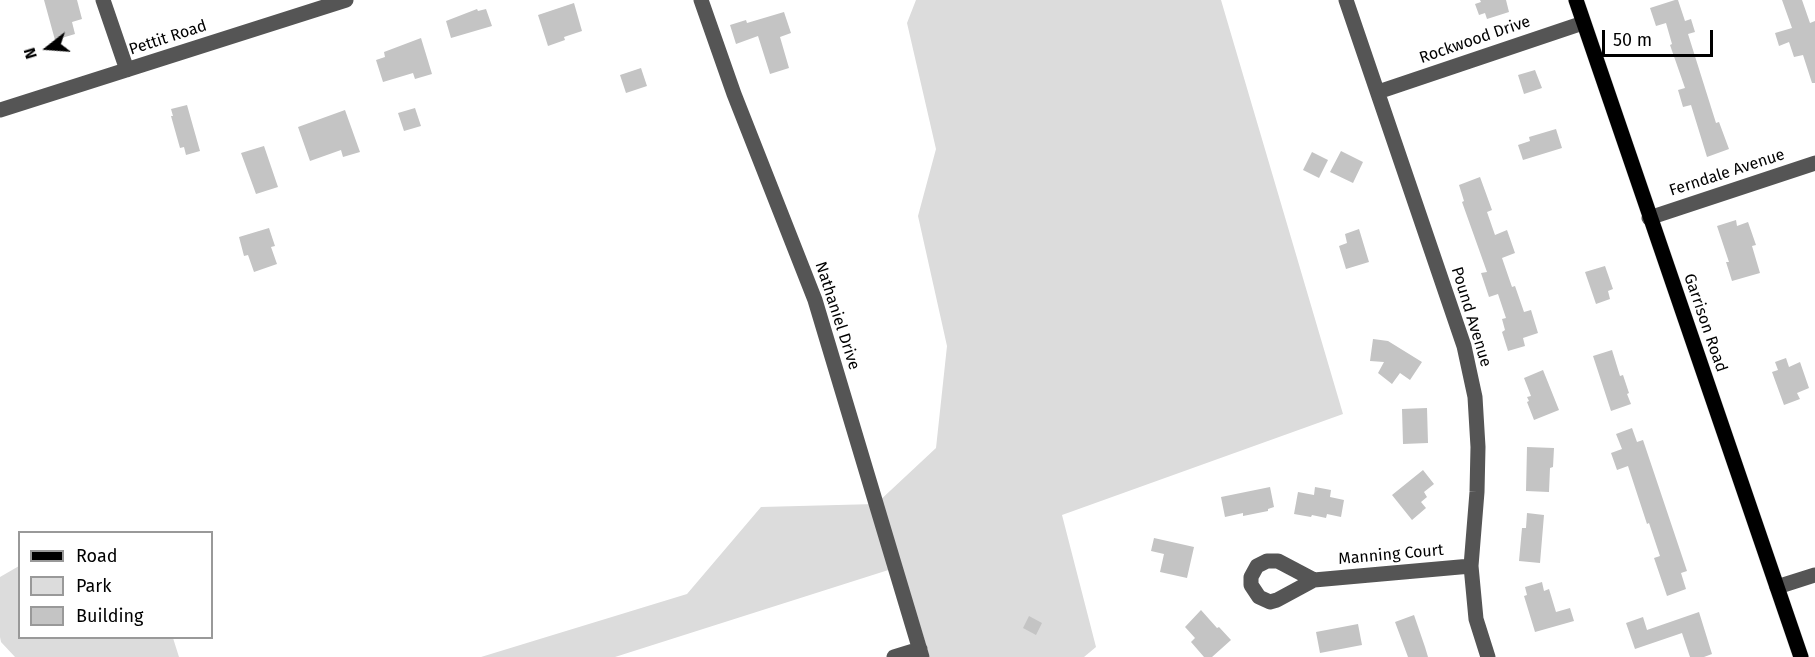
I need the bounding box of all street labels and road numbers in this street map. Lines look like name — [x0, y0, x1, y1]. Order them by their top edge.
street label: Rockwood Drive — [1417, 12, 1533, 68]
street label: Pettit Road — [127, 16, 209, 60]
street label: Ferndale Avenue — [1667, 145, 1787, 201]
street label: Nathaniel Drive — [810, 260, 864, 372]
street label: Pound Avenue — [1447, 265, 1495, 369]
street label: Garrison Road — [1679, 271, 1731, 375]
street label: Manning Court — [1338, 541, 1444, 569]

